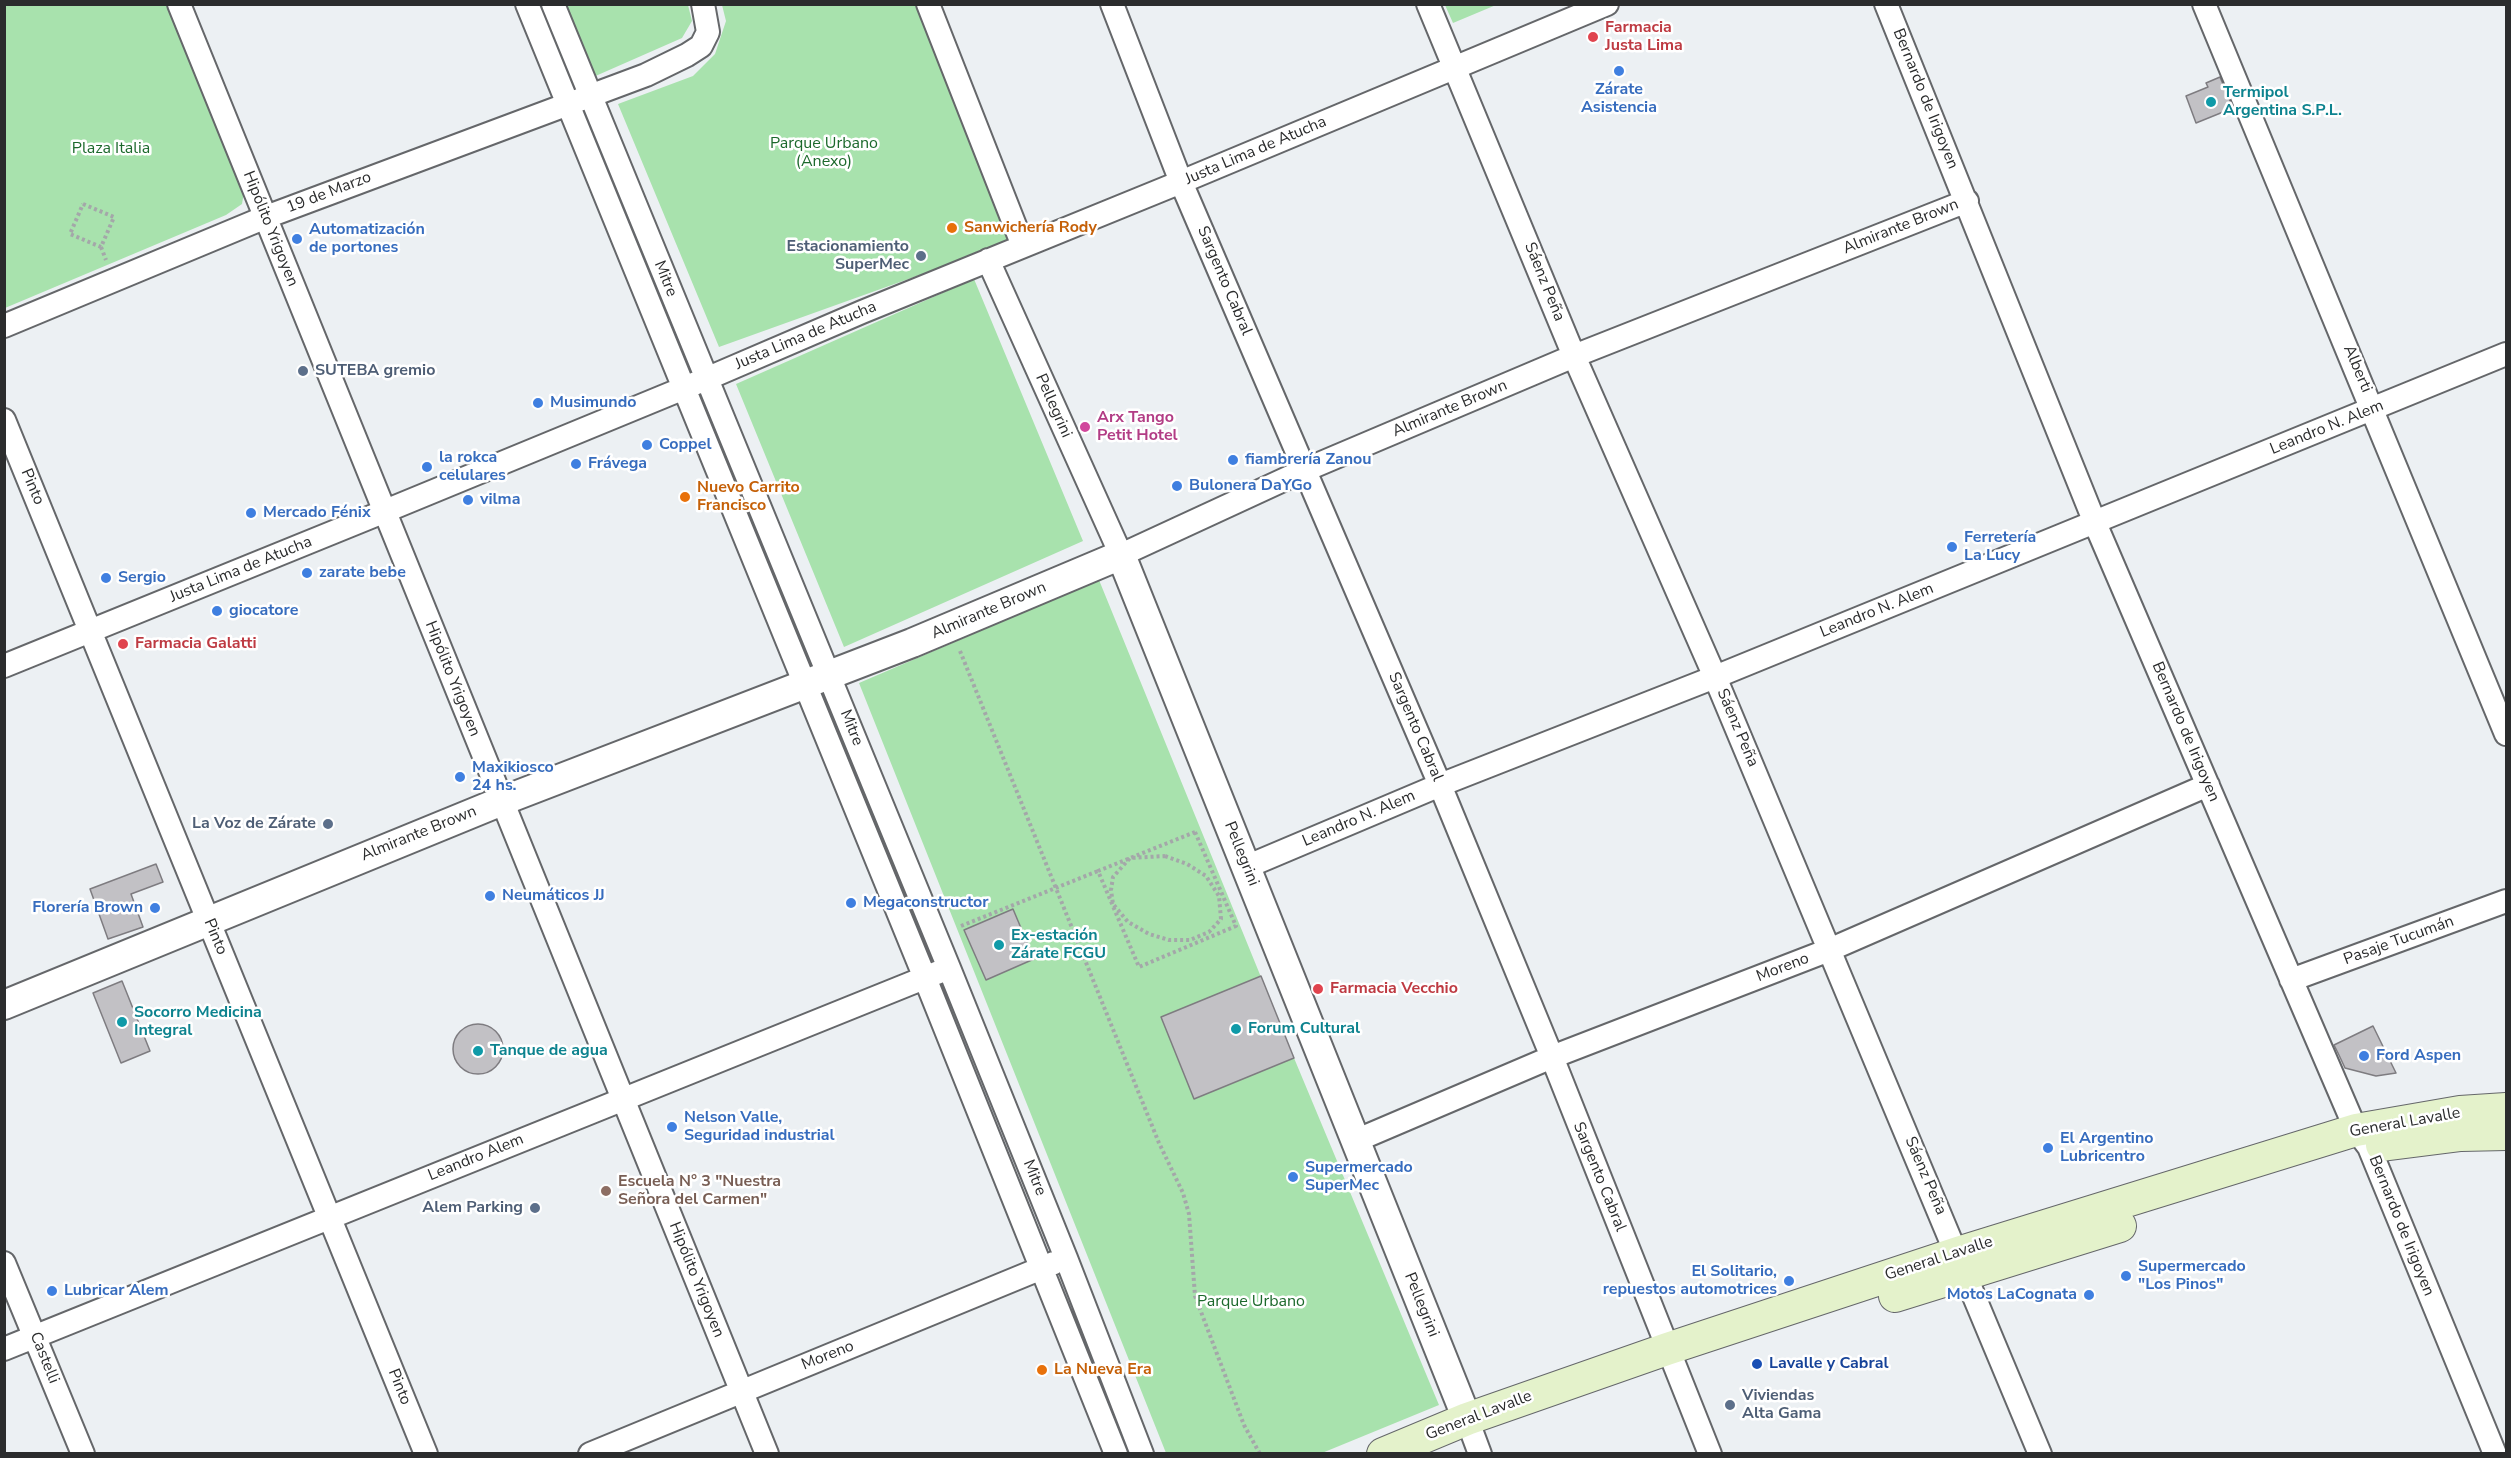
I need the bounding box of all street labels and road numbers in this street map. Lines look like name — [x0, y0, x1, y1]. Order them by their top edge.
street label: Bernardo de Irigoyen — [1888, 26, 1962, 172]
street label: Justa Lima de Atucha — [1182, 113, 1330, 189]
street label: 19 de Marzo — [284, 168, 374, 218]
street label: Hipólito Yrigoyen — [238, 169, 302, 289]
street label: Almirante Brown — [1840, 195, 1962, 259]
street label: Sargento Cabral — [1192, 224, 1256, 338]
street label: Sáenz Peña — [1519, 240, 1569, 324]
street label: Mitre — [649, 258, 681, 300]
street label: Justa Lima de Atucha — [732, 298, 880, 374]
street label: Alberti — [2338, 342, 2376, 396]
street label: Pellegrini — [1030, 371, 1076, 441]
street label: Almirante Brown — [1390, 376, 1510, 442]
street label: Leandro N. Alem — [2267, 396, 2387, 460]
street label: Pinto — [16, 466, 48, 508]
street label: Justa Lima de Atucha — [167, 533, 315, 607]
street label: Almirante Brown — [929, 578, 1049, 644]
street label: Leandro N. Alem — [1817, 579, 1937, 643]
street label: Hipólito Yrigoyen — [420, 619, 484, 739]
street label: Bernardo de Irigoyen — [2147, 659, 2223, 805]
street label: Sargento Cabral — [1383, 670, 1447, 784]
street label: Sáenz Peña — [1712, 686, 1762, 770]
street label: Mitre — [835, 707, 867, 749]
street label: Leandro N. Alem — [1300, 787, 1418, 851]
street label: Almirante Brown — [358, 802, 480, 866]
street label: Pellegrini — [1219, 819, 1263, 889]
street label: Pasaje Tucumán — [2341, 912, 2457, 970]
street label: Pinto — [199, 916, 231, 958]
street label: Moreno — [1754, 949, 1812, 987]
street label: General Lavalle — [2348, 1104, 2462, 1142]
street label: Sargento Cabral — [1568, 1119, 1630, 1235]
street label: Leandro Alem — [425, 1130, 527, 1186]
street label: Sáenz Peña — [1900, 1134, 1950, 1218]
street label: Bernardo de Irigoyen — [2364, 1153, 2438, 1299]
street label: Mitre — [1018, 1157, 1050, 1199]
street label: Hipólito Yrigoyen — [664, 1220, 728, 1340]
street label: General Lavalle — [1883, 1233, 1995, 1285]
street label: Pellegrini — [1399, 1270, 1443, 1340]
street label: Castelli — [25, 1329, 63, 1387]
street label: Moreno — [799, 1337, 857, 1375]
street label: Pinto — [383, 1366, 415, 1408]
street label: General Lavalle — [1423, 1387, 1535, 1445]

